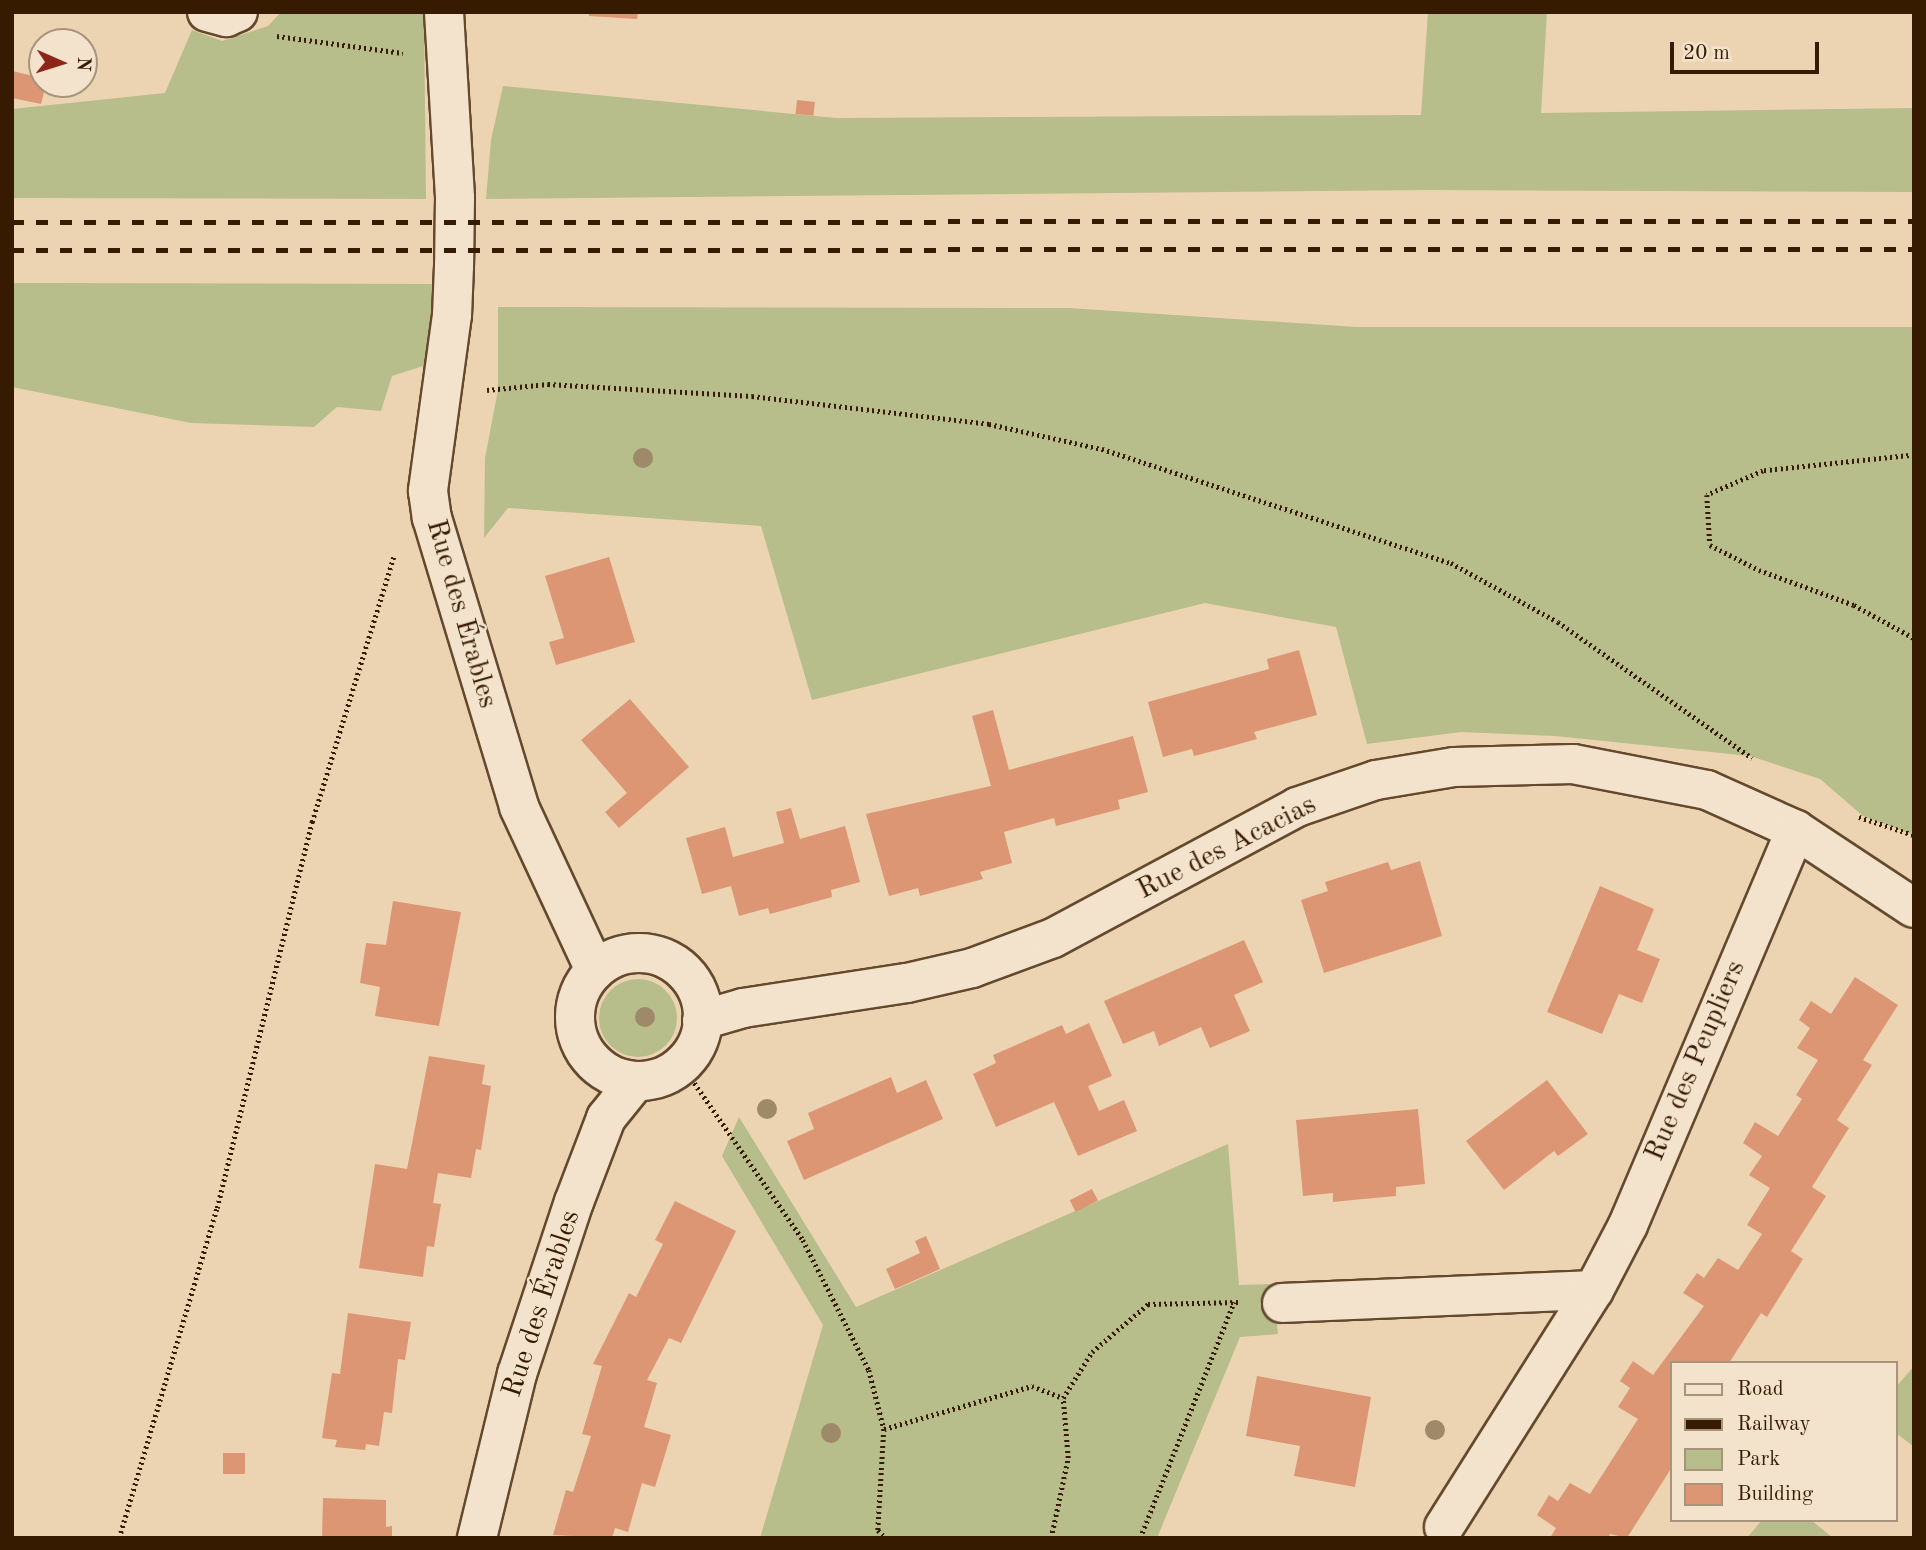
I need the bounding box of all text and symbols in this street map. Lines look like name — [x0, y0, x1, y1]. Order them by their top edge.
north arrow — [28, 28, 98, 98]
scale bar — [1674, 28, 1823, 72]
text: 20 m — [1683, 43, 1730, 64]
text: N — [73, 56, 92, 72]
street label: Rue des Érables — [418, 516, 504, 712]
street label: Rue des Acacias — [1132, 788, 1322, 908]
street label: Rue des Peupliers — [1639, 956, 1753, 1166]
street label: Rue des Érables — [496, 1206, 588, 1402]
legend — [1671, 1361, 1898, 1522]
text: Road — [1737, 1379, 1784, 1400]
text: Railway — [1737, 1414, 1811, 1435]
text: Park — [1737, 1449, 1780, 1470]
text: Building — [1737, 1484, 1813, 1505]

